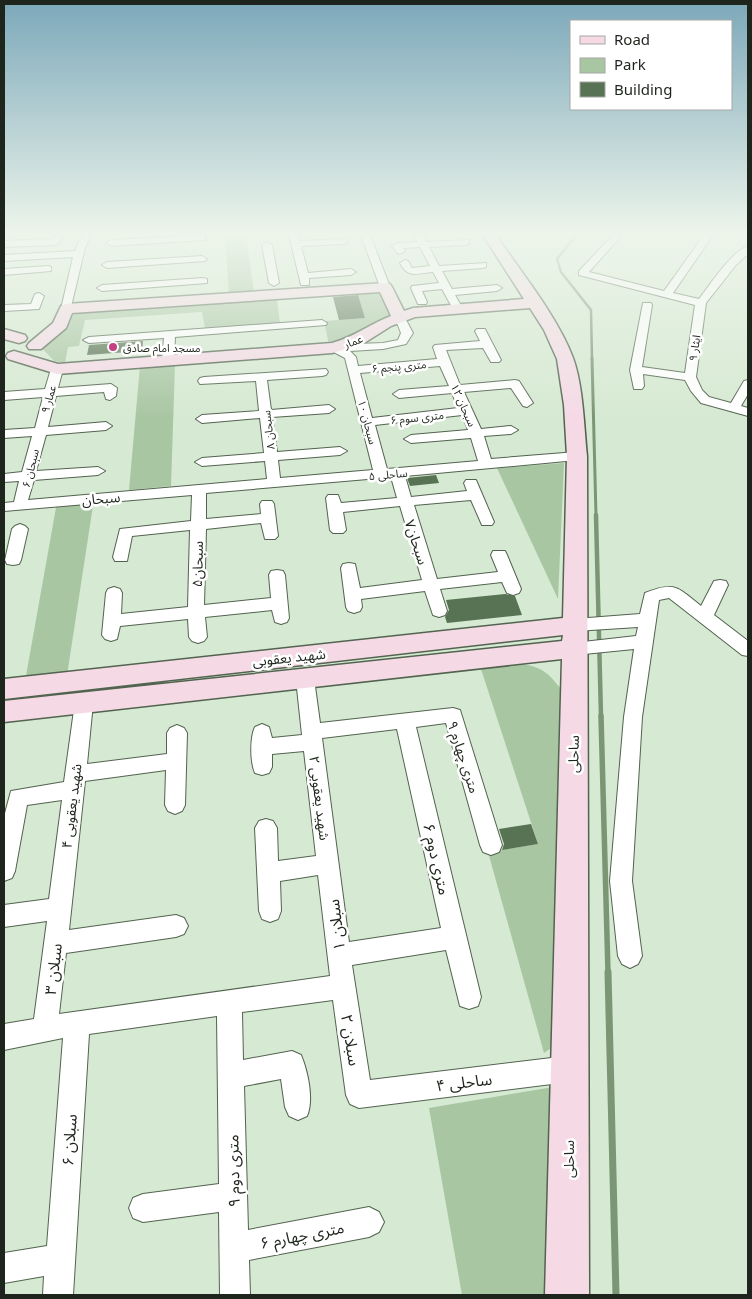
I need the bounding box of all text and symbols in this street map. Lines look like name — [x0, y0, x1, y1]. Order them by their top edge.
legend — [570, 20, 732, 110]
text: Road — [614, 29, 650, 49]
text: Park — [614, 54, 646, 74]
text: Building — [614, 79, 672, 99]
street label: عمار — [340, 330, 365, 352]
street label: ایثار ۹ — [685, 334, 704, 362]
place label: مسجد امام صادق — [123, 340, 201, 356]
marker: مسجد امام صادق — [107, 341, 119, 353]
street label: ۶ متری پنجم — [371, 356, 427, 378]
street label: سبحان ۱۲ — [448, 381, 480, 429]
street label: عمار ۹ — [37, 383, 59, 415]
street label: سبحان ۱۰ — [355, 398, 381, 446]
street label: ۶ متری سوم — [389, 407, 445, 428]
street label: سبحان ۸ — [258, 409, 278, 450]
street label: سبحان ۶ — [18, 447, 42, 489]
street label: ساحلی ۵ — [368, 465, 408, 483]
street label: سبحان — [81, 487, 121, 509]
street label: سبحان۷ — [401, 517, 433, 567]
street label: سبحان۵ — [187, 541, 207, 587]
street label: شهید یعقوبی — [251, 644, 327, 670]
street label: ۹ متری چهارم — [442, 718, 485, 796]
street label: ساحلی — [563, 735, 583, 773]
street label: شهید یعقوبی ۲ — [305, 755, 335, 841]
street label: شهید یعقوبی ۴ — [56, 763, 86, 849]
street label: ۶ متری دوم — [416, 821, 456, 897]
street label: سبلان ۱ — [322, 898, 350, 952]
street label: سبلان ۳ — [39, 942, 67, 996]
street label: سبلان ۲ — [336, 1013, 366, 1067]
street label: ساحلی ۴ — [435, 1068, 493, 1096]
street label: سبلان ۶ — [56, 1113, 82, 1167]
street label: ۹ متری دوم — [221, 1134, 247, 1208]
street label: ساحلی — [559, 1140, 578, 1178]
street label: ۶ متری چهارم — [258, 1216, 346, 1256]

